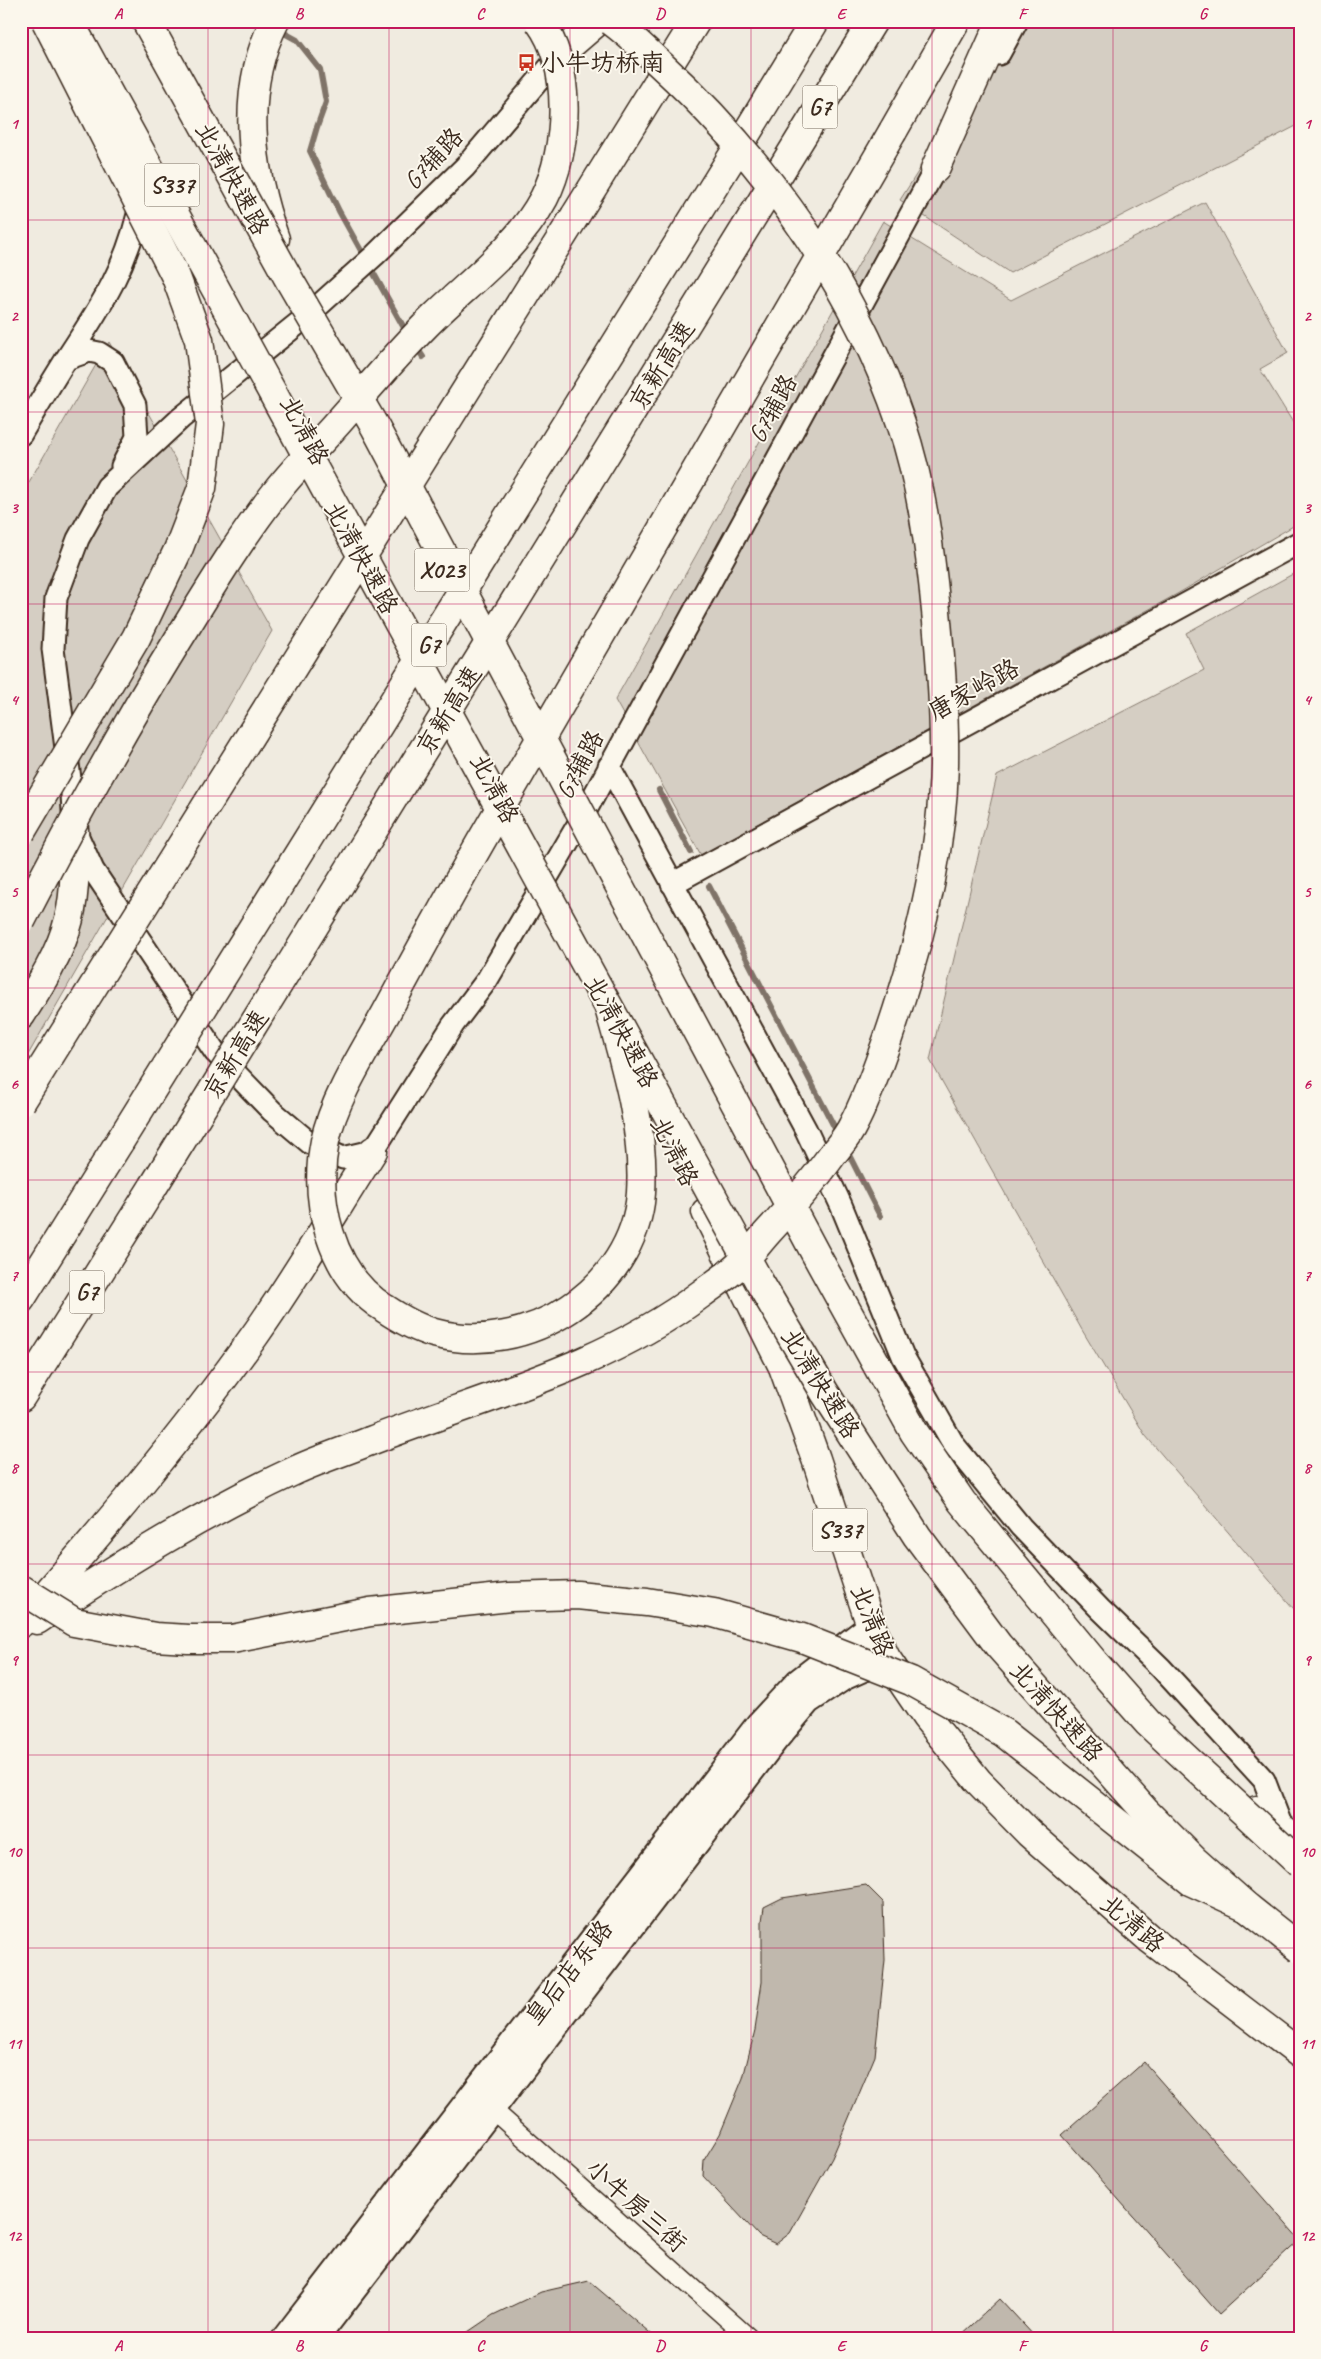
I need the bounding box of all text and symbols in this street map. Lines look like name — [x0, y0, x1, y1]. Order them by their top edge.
text: A — [114, 4, 124, 24]
text: B — [295, 4, 305, 24]
text: C — [476, 4, 486, 24]
text: D — [655, 4, 666, 24]
text: E — [837, 4, 848, 24]
text: F — [1018, 4, 1029, 24]
text: G — [1199, 4, 1209, 24]
place label: 小牛坊桥南 — [540, 47, 665, 79]
bus stop icon: 小牛坊桥南 — [516, 52, 536, 72]
road number: G7 — [802, 85, 838, 128]
text: 1 — [10, 114, 19, 134]
text: 1 — [1303, 114, 1312, 134]
street label: 北清快速路 — [188, 116, 276, 241]
street label: G7辅路 — [397, 121, 470, 196]
road number: S337 — [144, 164, 200, 206]
text: 2 — [10, 306, 19, 326]
text: 2 — [1303, 306, 1312, 326]
street label: 京新高速 — [622, 315, 702, 416]
street label: G7辅路 — [741, 369, 805, 448]
street label: 北清路 — [272, 390, 336, 471]
street label: 北清快速路 — [317, 495, 405, 620]
text: 3 — [10, 498, 19, 518]
text: 3 — [1303, 498, 1312, 518]
road number: X023 — [414, 548, 470, 592]
road number: G7 — [412, 624, 446, 666]
street label: 唐家岭路 — [922, 652, 1025, 728]
street label: 京新高速 — [409, 660, 489, 761]
text: 4 — [10, 690, 19, 710]
text: 4 — [1303, 690, 1312, 710]
street label: G7辅路 — [549, 725, 611, 804]
street label: 北清路 — [462, 748, 526, 829]
text: 5 — [11, 882, 20, 902]
text: 5 — [1304, 882, 1313, 902]
street label: 北清快速路 — [577, 969, 665, 1094]
street label: 京新高速 — [196, 1004, 276, 1105]
text: 6 — [10, 1074, 19, 1094]
text: 6 — [1303, 1074, 1312, 1094]
street label: 北清路 — [643, 1111, 705, 1192]
text: 7 — [10, 1266, 19, 1286]
text: 7 — [1303, 1266, 1312, 1286]
road number: G7 — [70, 1270, 104, 1314]
street label: 北清快速路 — [773, 1322, 867, 1445]
text: 8 — [10, 1458, 19, 1478]
text: 8 — [1303, 1458, 1312, 1478]
road number: S337 — [812, 1508, 868, 1552]
street label: 北清路 — [843, 1580, 901, 1661]
text: 9 — [10, 1650, 19, 1670]
text: 9 — [1303, 1650, 1312, 1670]
street label: 北清快速路 — [1003, 1655, 1110, 1769]
text: 10 — [7, 1842, 23, 1862]
text: 10 — [1300, 1842, 1316, 1862]
street label: 北清路 — [1093, 1887, 1171, 1960]
street label: 皇后店东路 — [518, 1914, 620, 2032]
text: 11 — [7, 2034, 23, 2054]
text: 11 — [1300, 2034, 1316, 2054]
street label: 小牛房三街 — [579, 2152, 693, 2259]
text: 12 — [7, 2226, 23, 2246]
text: 12 — [1300, 2226, 1316, 2246]
text: A — [114, 2336, 124, 2356]
text: B — [295, 2336, 305, 2356]
text: C — [476, 2336, 486, 2356]
text: D — [655, 2336, 666, 2356]
text: E — [837, 2336, 848, 2356]
text: F — [1018, 2336, 1029, 2356]
text: G — [1199, 2336, 1209, 2356]

